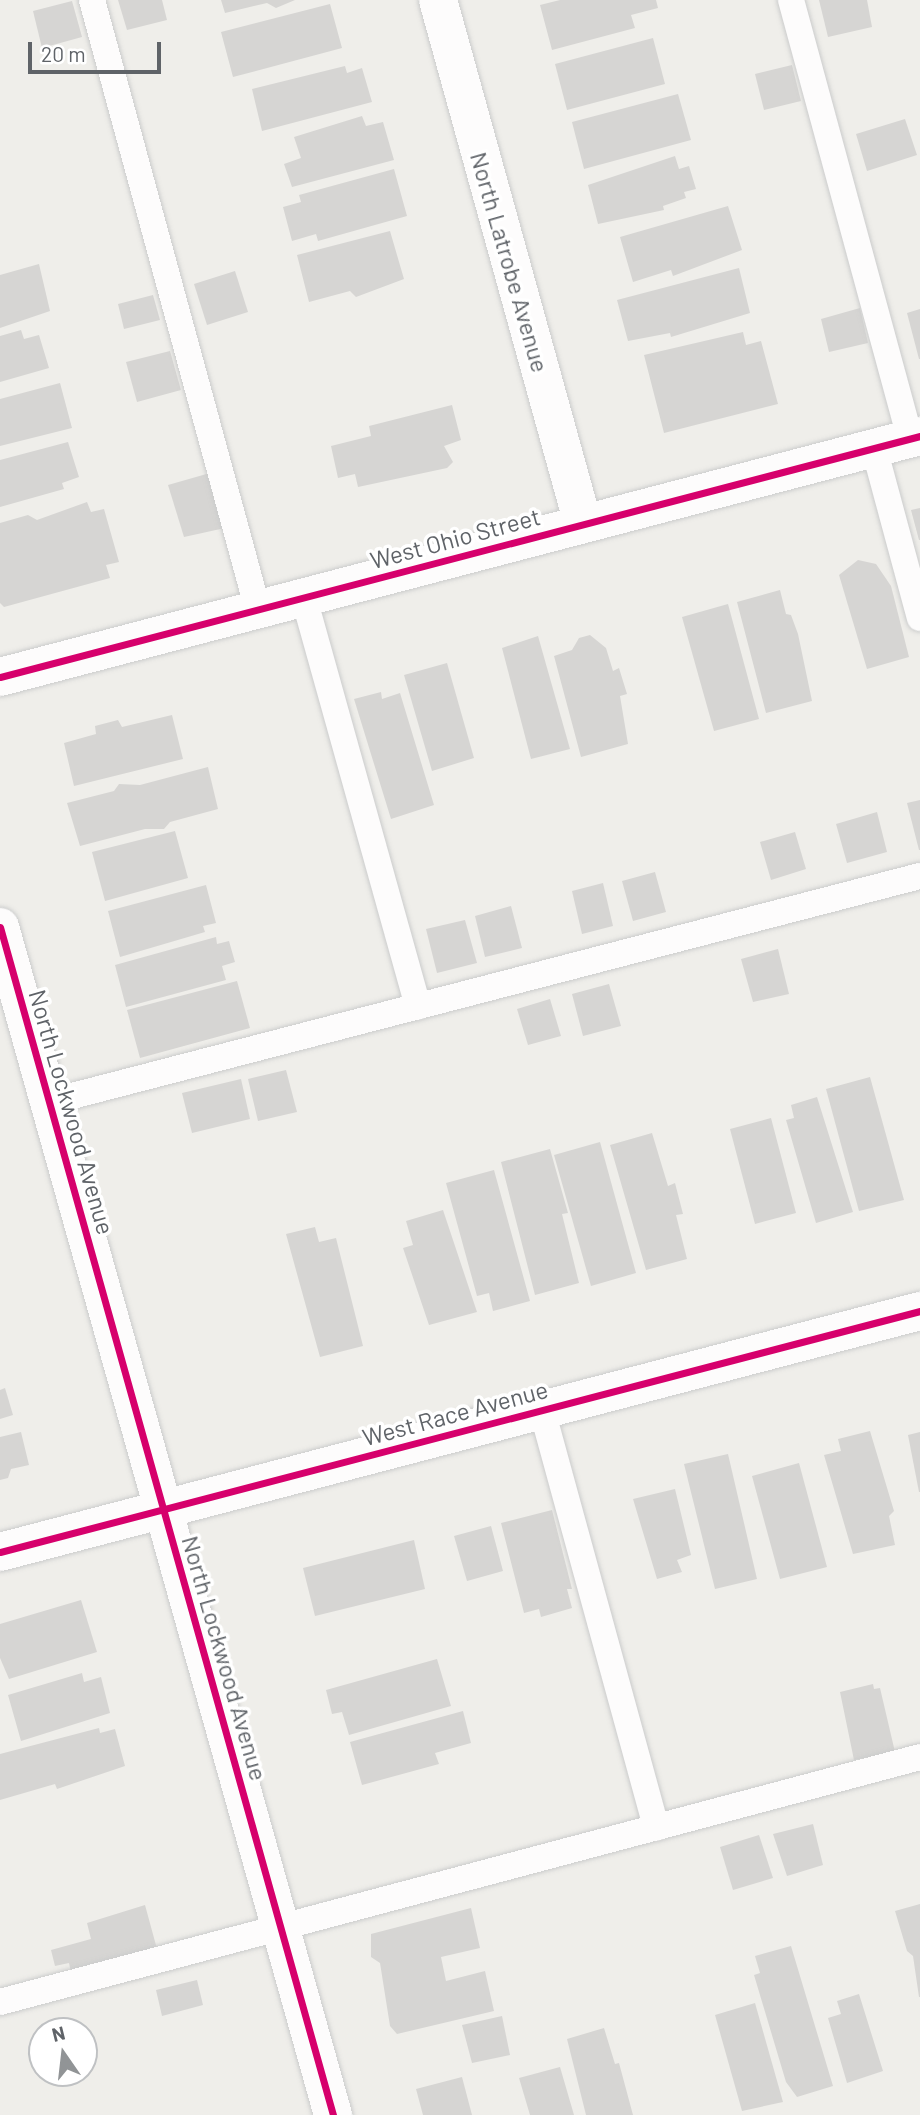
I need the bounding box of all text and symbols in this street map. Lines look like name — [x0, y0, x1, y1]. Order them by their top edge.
scale bar — [32, 28, 164, 72]
text: 20 m — [41, 41, 86, 66]
street label: North Latrobe Avenue — [465, 149, 555, 375]
street label: West Ohio Street — [367, 501, 543, 575]
street label: North Lockwood Avenue — [23, 986, 121, 1238]
street label: West Race Avenue — [359, 1374, 551, 1452]
street label: North Lockwood Avenue — [176, 1532, 274, 1784]
north arrow — [28, 2017, 98, 2087]
text: N — [49, 2020, 67, 2046]

